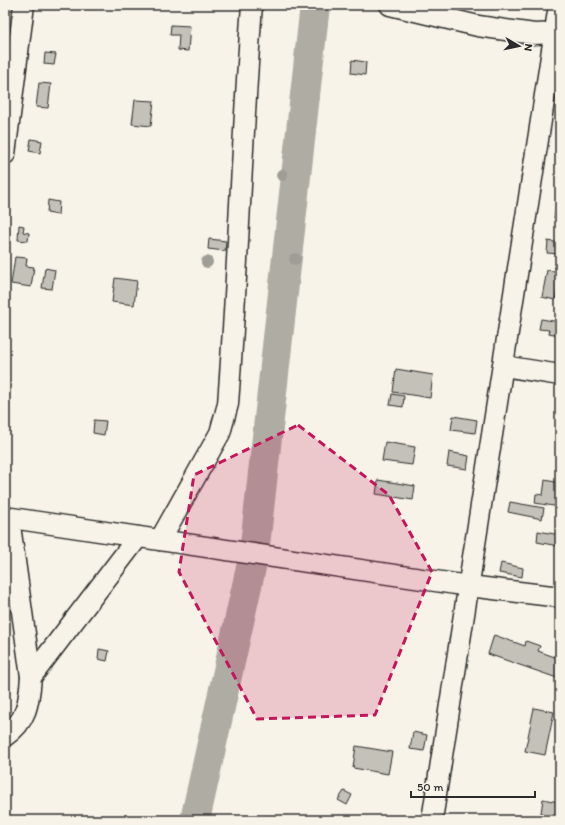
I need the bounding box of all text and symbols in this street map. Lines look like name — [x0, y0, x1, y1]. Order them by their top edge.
north arrow — [499, 26, 539, 66]
text: N — [521, 43, 535, 52]
scale bar — [411, 773, 535, 799]
text: 50 m — [417, 780, 443, 794]

